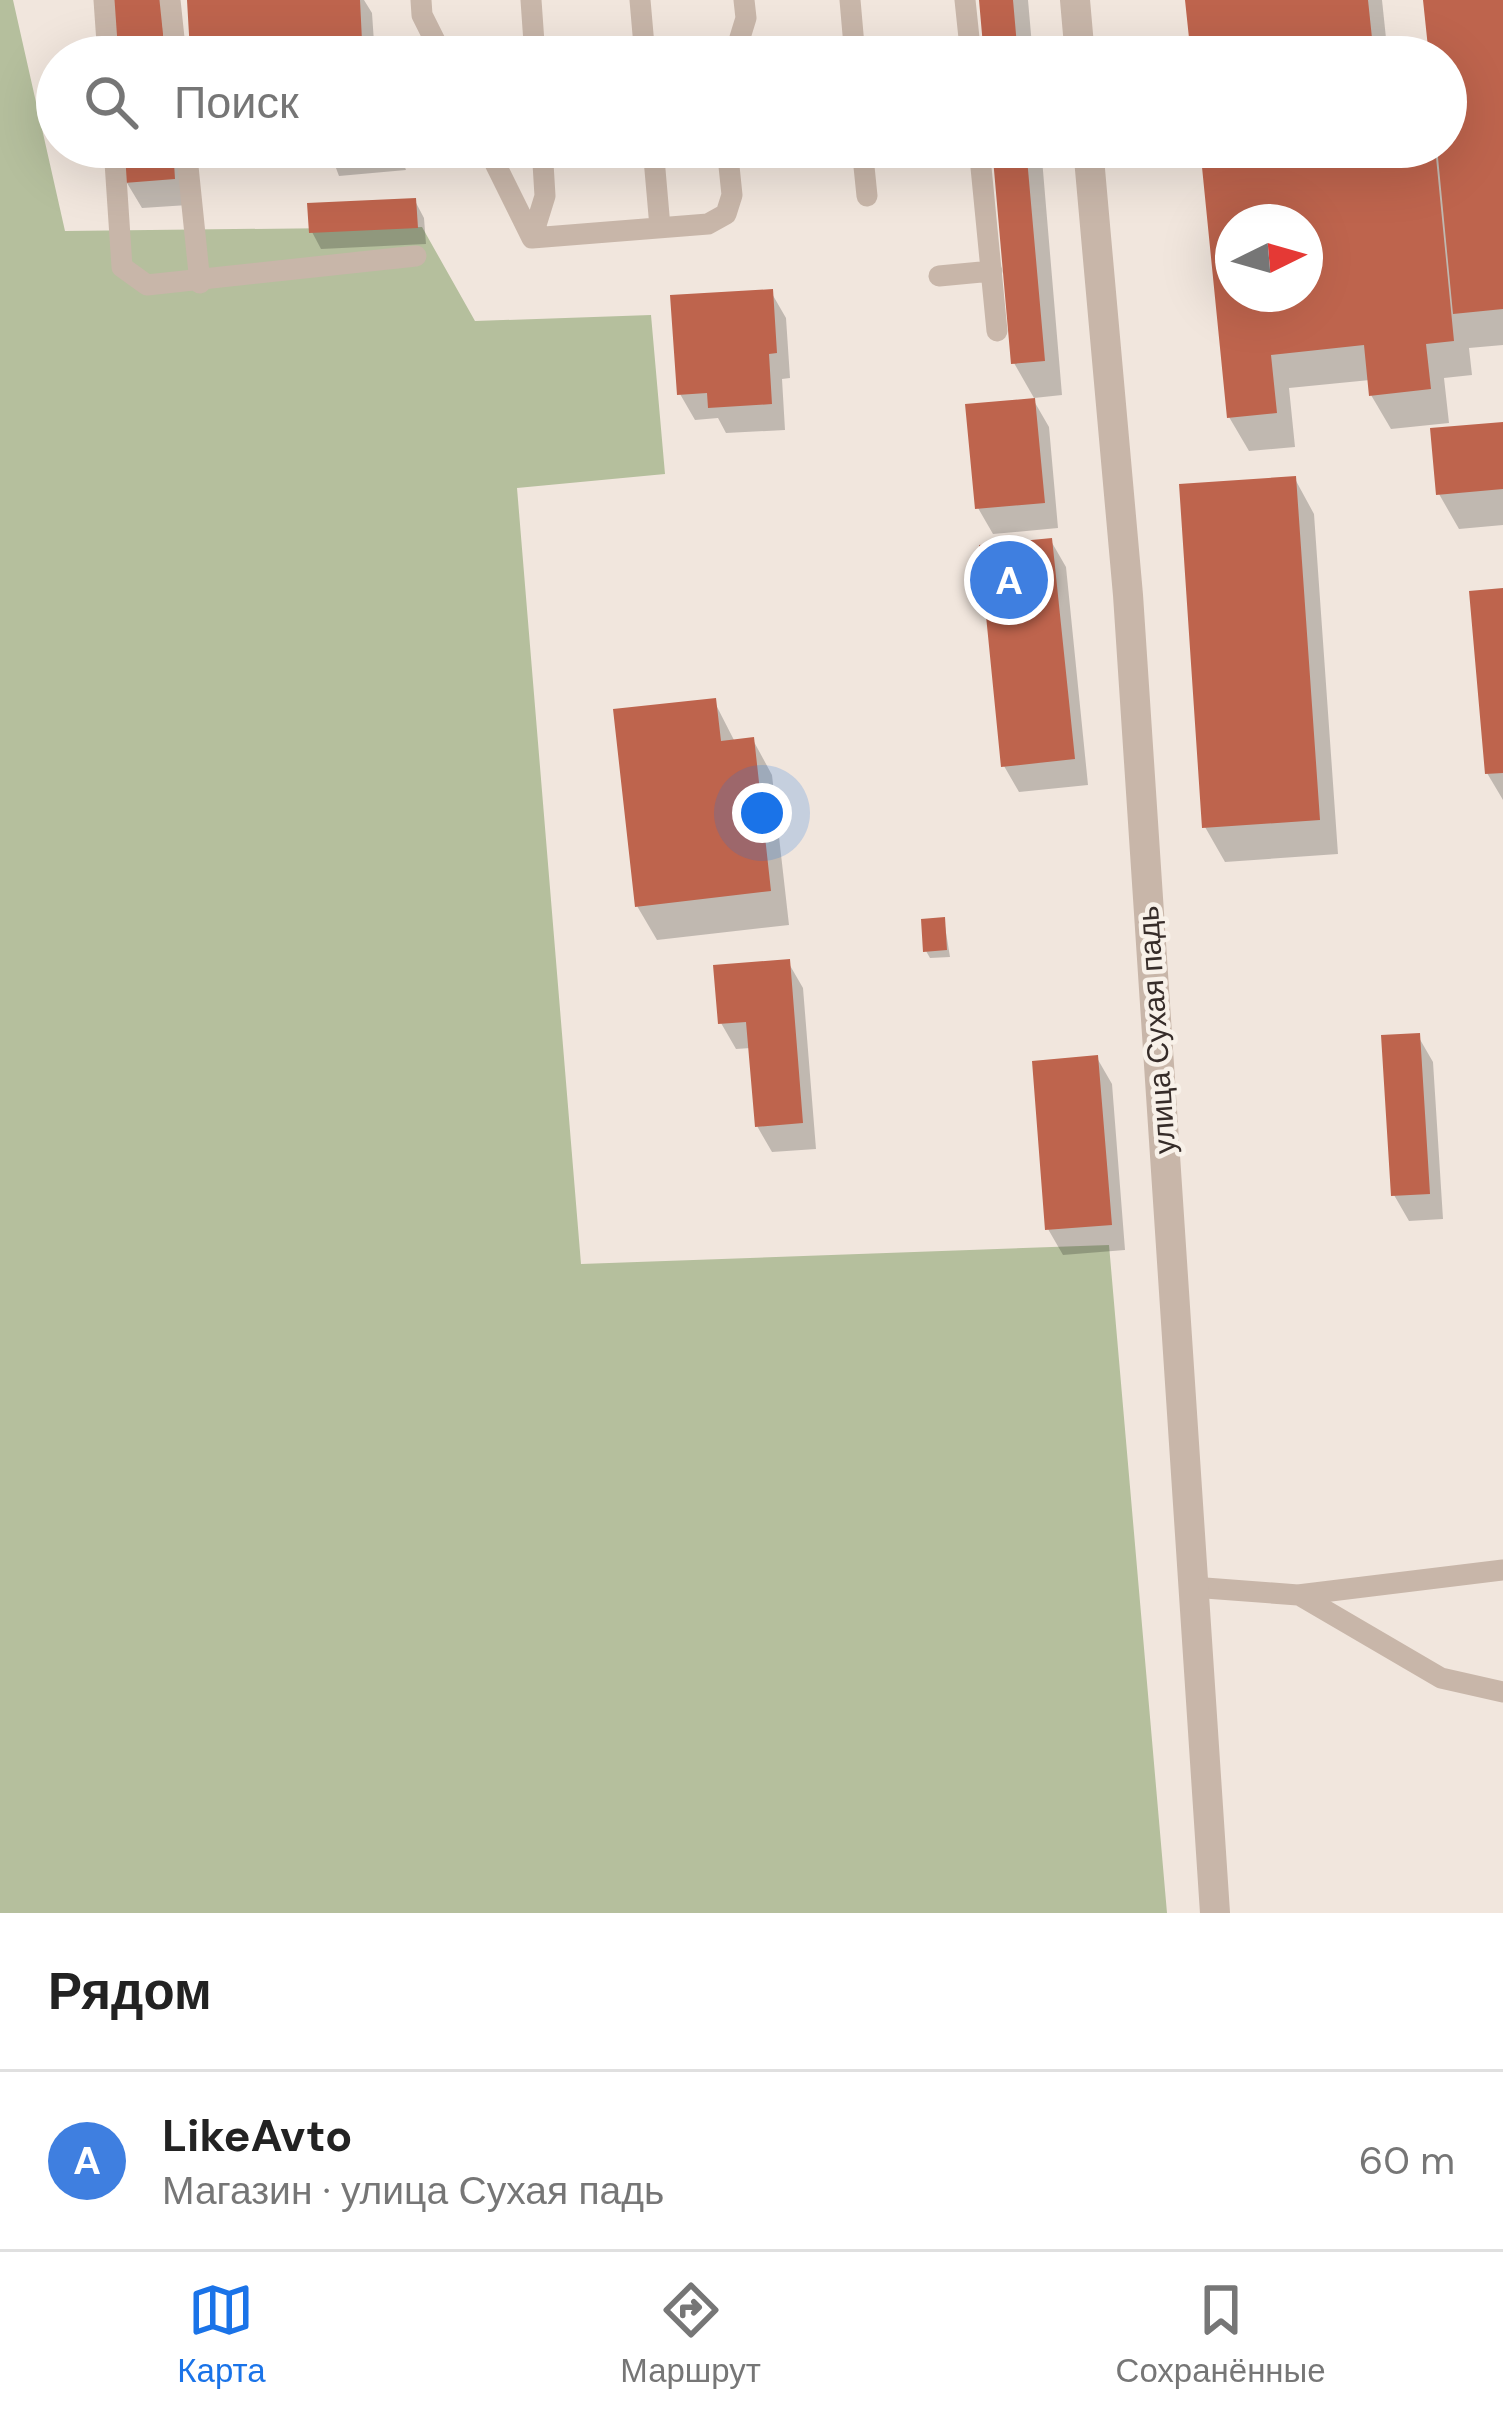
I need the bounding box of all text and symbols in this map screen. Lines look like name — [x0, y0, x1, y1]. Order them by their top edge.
search box — [36, 36, 1467, 168]
icon: search — [78, 69, 144, 135]
text: Поиск — [174, 73, 299, 132]
north arrow — [1215, 204, 1323, 312]
pin: A — [970, 535, 1048, 625]
your location — [732, 783, 792, 843]
street label: улица Сухая падь — [1128, 905, 1184, 1155]
text: Рядом — [48, 1958, 212, 2025]
text: LikeAvto — [162, 2106, 352, 2165]
text: A — [73, 2135, 101, 2186]
text: 60 m — [1359, 2135, 1455, 2186]
text: Магазин · улица Сухая падь — [162, 2165, 664, 2216]
tab: Карта — [177, 2277, 266, 2392]
tab: Маршрут — [620, 2277, 761, 2392]
tab: Сохранённые — [1116, 2277, 1326, 2392]

